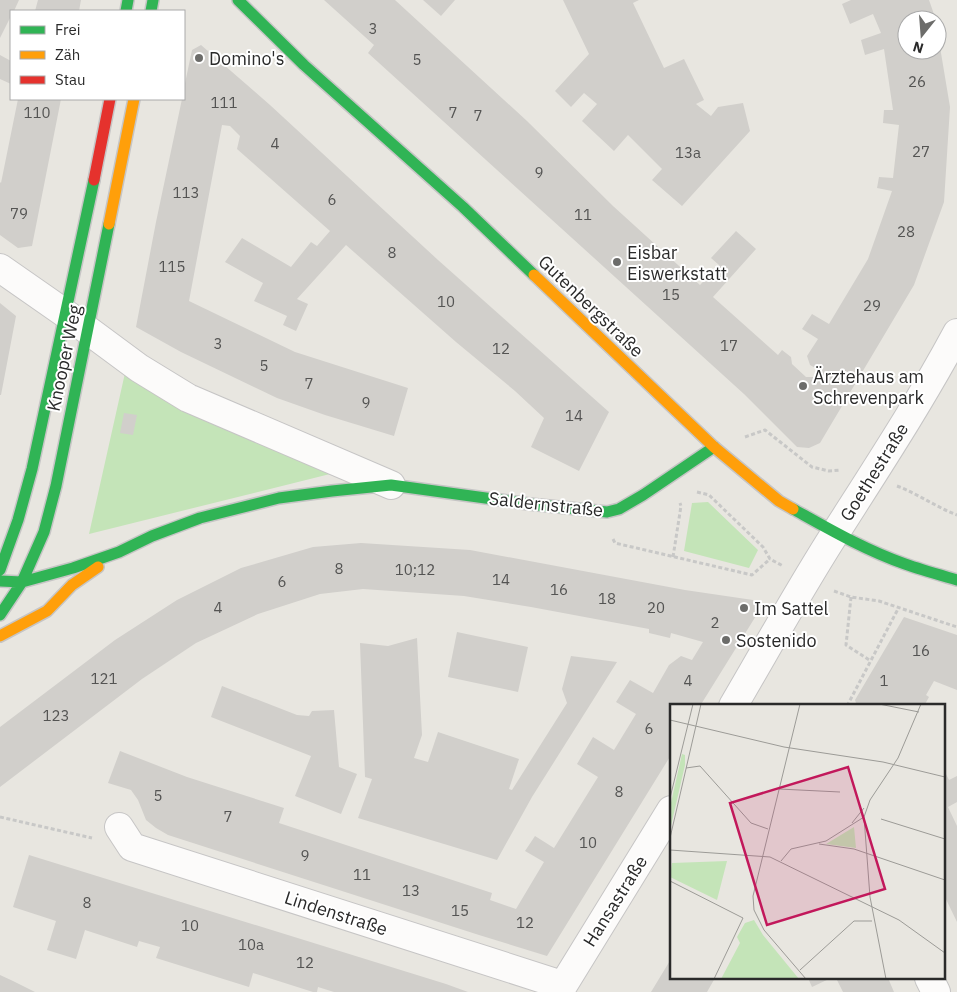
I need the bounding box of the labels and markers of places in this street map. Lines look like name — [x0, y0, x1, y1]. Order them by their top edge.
place label: Domino's — [209, 47, 284, 70]
marker: Domino's — [193, 52, 205, 64]
place label: Eisbar Eiswerkstatt — [627, 241, 727, 285]
marker: Eisbar Eiswerkstatt — [611, 256, 623, 268]
place label: Ärztehaus am Schrevenpark — [813, 365, 924, 409]
marker: Ärztehaus am Schrevenpark — [797, 380, 809, 392]
place label: Im Sattel — [754, 597, 829, 620]
marker: Im Sattel — [738, 602, 750, 614]
place label: Sostenido — [736, 629, 817, 652]
marker: Sostenido — [720, 634, 732, 646]

